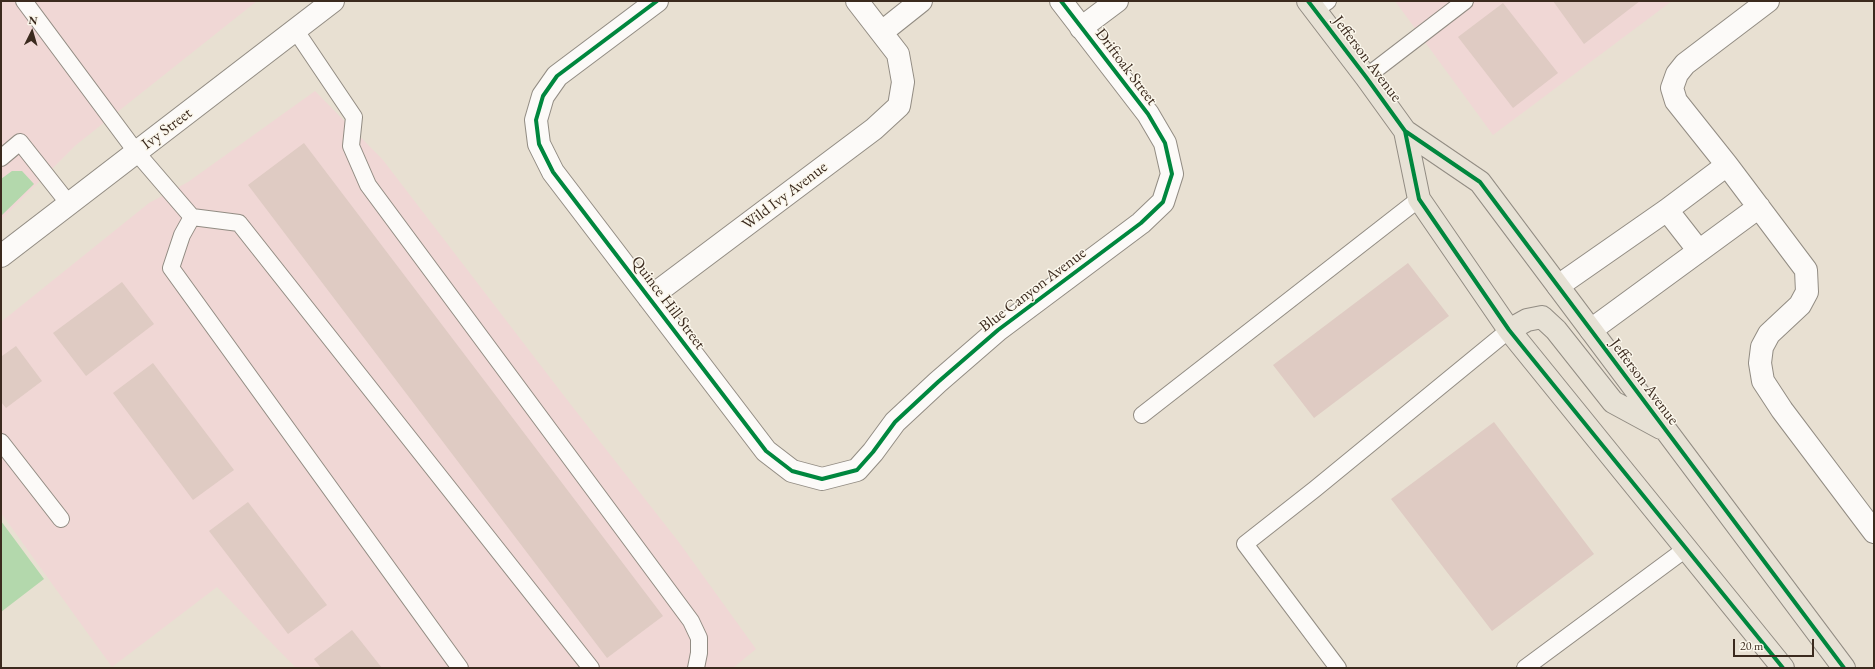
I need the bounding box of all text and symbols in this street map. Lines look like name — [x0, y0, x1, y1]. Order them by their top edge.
north arrow — [12, 12, 52, 52]
street label: Jefferson Avenue — [1328, 12, 1406, 106]
text: N — [28, 13, 38, 27]
street label: Driftoak Street — [1091, 25, 1161, 109]
street label: Ivy Street — [138, 104, 196, 154]
street label: Wild Ivy Avenue — [739, 158, 831, 234]
street label: Blue Canyon Avenue — [976, 244, 1090, 336]
street label: Quince Hill Street — [627, 253, 709, 353]
street label: Jefferson Avenue — [1605, 335, 1683, 429]
scale bar — [1735, 631, 1816, 657]
text: 20 m — [1740, 638, 1763, 654]

